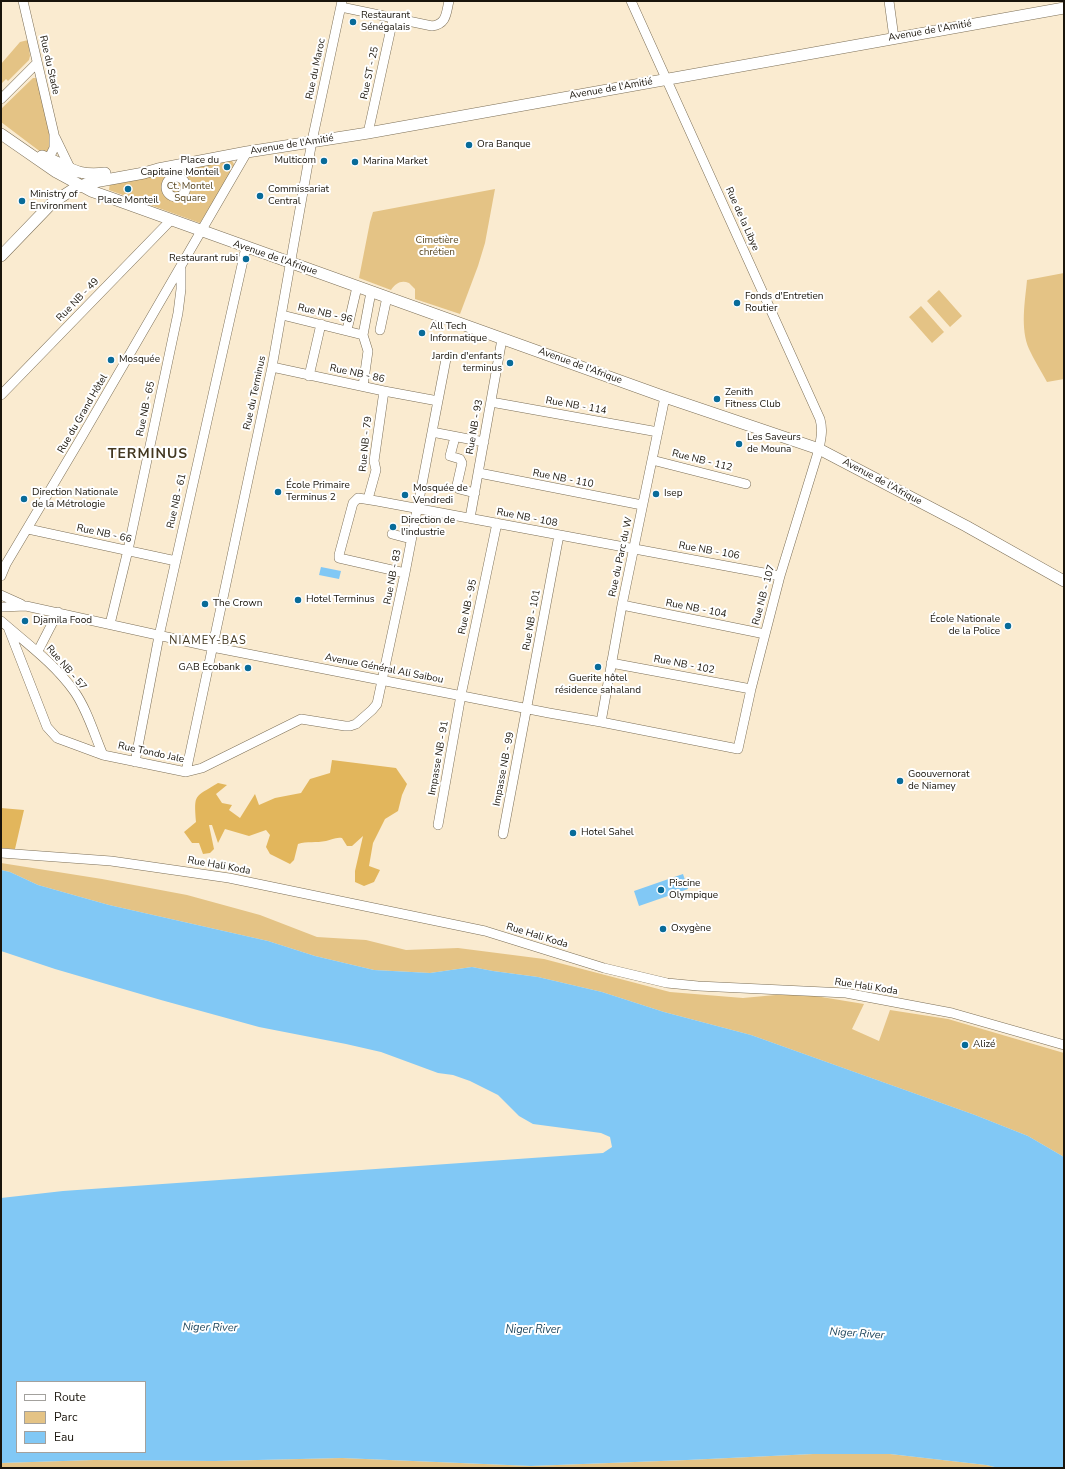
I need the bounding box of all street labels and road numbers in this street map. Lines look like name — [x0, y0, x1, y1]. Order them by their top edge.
street label: Avenue de l'Amitié — [887, 18, 973, 44]
street label: Rue du Stade — [36, 34, 62, 96]
street label: Rue du Maroc — [304, 38, 328, 100]
street label: Rue ST - 25 — [359, 46, 381, 100]
street label: Avenue de l'Amitié — [568, 76, 654, 102]
street label: Avenue de l'Amitié — [249, 132, 335, 158]
street label: Rue de la Libye — [723, 185, 761, 253]
street label: Avenue de l'Afrique — [231, 238, 319, 278]
street label: Rue NB - 49 — [54, 276, 102, 324]
street label: Rue NB - 96 — [296, 302, 354, 326]
street label: Avenue de l'Afrique — [536, 345, 624, 387]
street label: Rue du Terminus — [241, 355, 269, 431]
street label: Rue NB - 86 — [328, 362, 386, 386]
street label: Rue du Grand Hôtel — [55, 372, 111, 456]
street label: Rue NB - 65 — [134, 380, 158, 438]
street label: Rue NB - 114 — [545, 395, 607, 417]
street label: Rue NB - 93 — [464, 399, 486, 455]
street label: Rue NB - 79 — [357, 416, 375, 472]
street label: Rue NB - 112 — [671, 448, 733, 474]
street label: Avenue de l'Afrique — [840, 456, 924, 508]
street label: Rue NB - 110 — [532, 467, 594, 491]
street label: Rue NB - 61 — [165, 472, 189, 530]
street label: Rue NB - 108 — [496, 506, 558, 530]
street label: Rue du Parc du W — [607, 516, 635, 598]
street label: Rue NB - 66 — [75, 522, 133, 546]
street label: Rue NB - 106 — [678, 540, 740, 562]
street label: Rue NB - 83 — [382, 549, 404, 605]
street label: Rue NB - 107 — [750, 564, 778, 626]
street label: Rue NB - 95 — [456, 578, 480, 636]
street label: Rue NB - 101 — [521, 589, 543, 651]
street label: Rue NB - 104 — [665, 597, 727, 621]
street label: Rue NB - 57 — [43, 643, 89, 693]
street label: Avenue Général Ali Saibou — [324, 652, 444, 686]
street label: Rue NB - 102 — [653, 653, 715, 677]
street label: Impasse NB - 91 — [427, 720, 451, 796]
street label: Impasse NB - 99 — [491, 731, 517, 807]
street label: Rue Tondo Jale — [117, 740, 185, 766]
street label: Rue Hali Koda — [187, 855, 251, 877]
street label: Rue Hali Koda — [505, 921, 569, 951]
street label: Rue Hali Koda — [834, 976, 898, 998]

